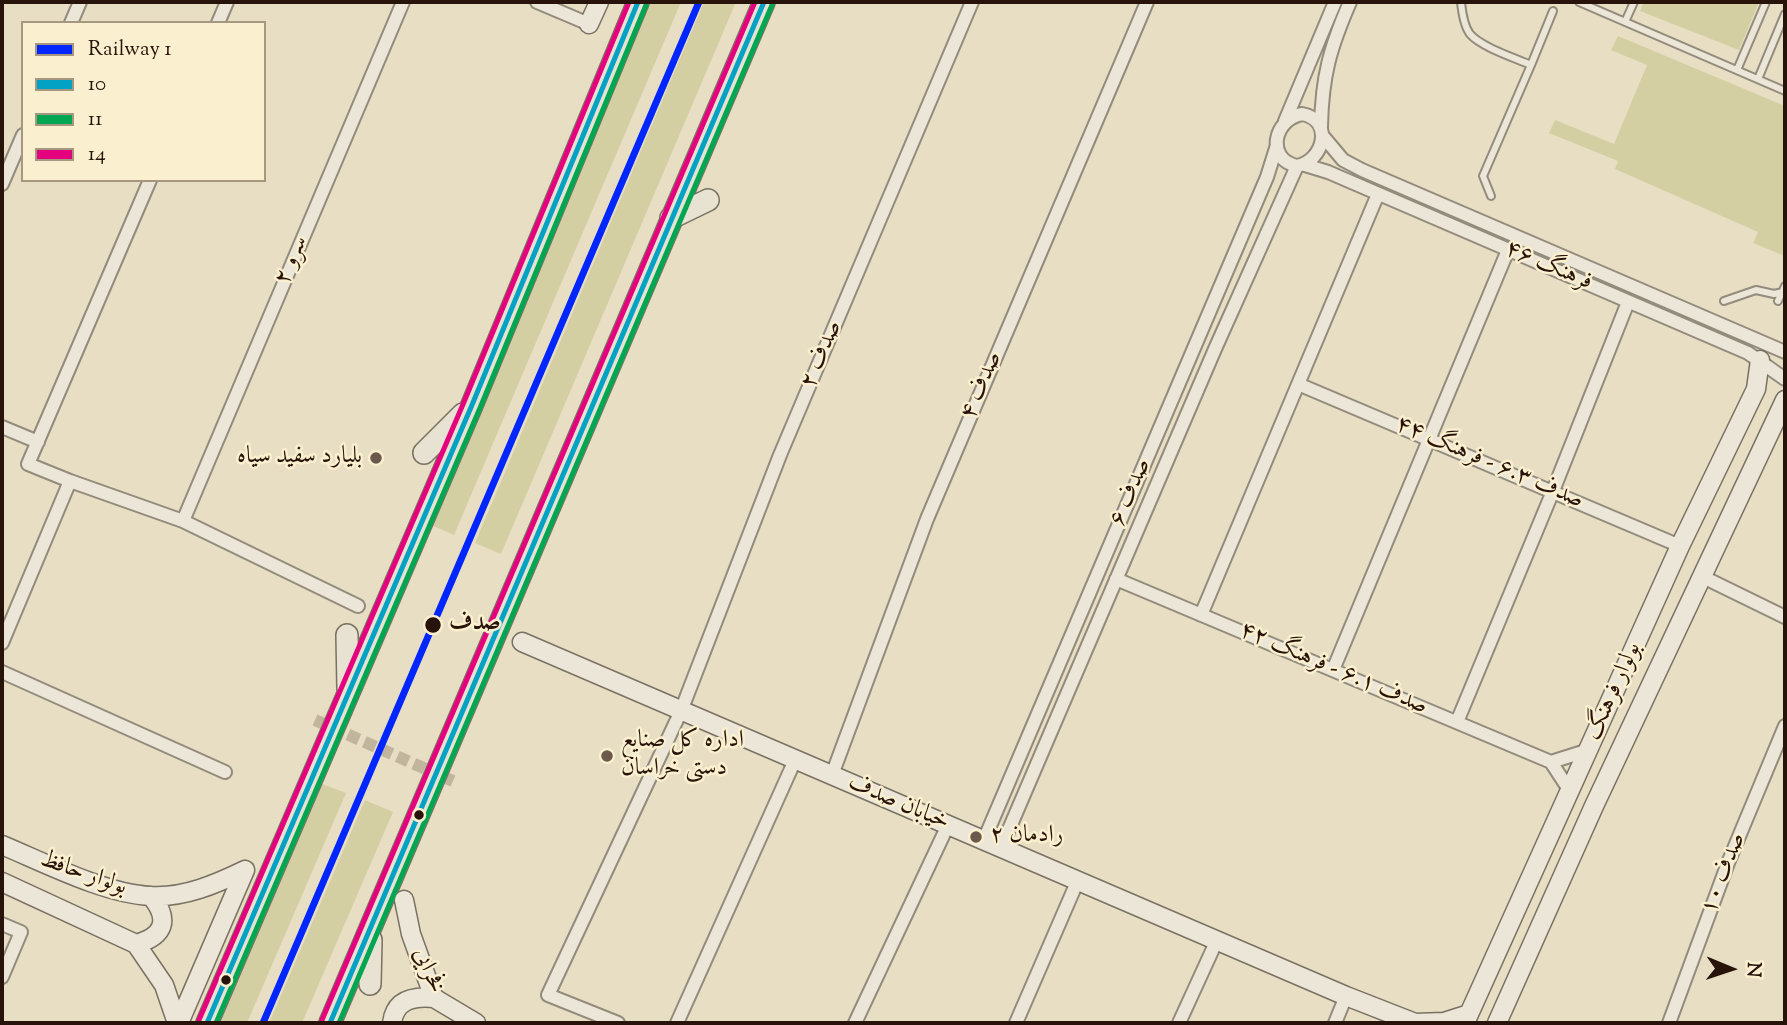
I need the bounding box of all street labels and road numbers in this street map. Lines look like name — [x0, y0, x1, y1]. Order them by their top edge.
street label: سرو ۲ — [270, 232, 316, 290]
street label: فرهنگ ۴۶ — [1500, 236, 1596, 298]
street label: صدف ۲ — [796, 317, 850, 393]
street label: صدف ۴ — [956, 348, 1010, 424]
street label: صدف ۶.۳ - فرهنگ ۴۴ — [1391, 411, 1587, 517]
street label: صدف ۶ — [1105, 455, 1159, 531]
street label: صدف ۶.۱ - فرهنگ ۴۲ — [1235, 617, 1431, 723]
street label: بولوار فرهنگ — [1581, 638, 1649, 746]
street label: خیابان صدف — [843, 770, 953, 838]
street label: صدف ۱۰ — [1696, 829, 1754, 919]
street label: بولوار حافظ — [36, 847, 130, 903]
street label: فخرایی — [404, 944, 450, 998]

